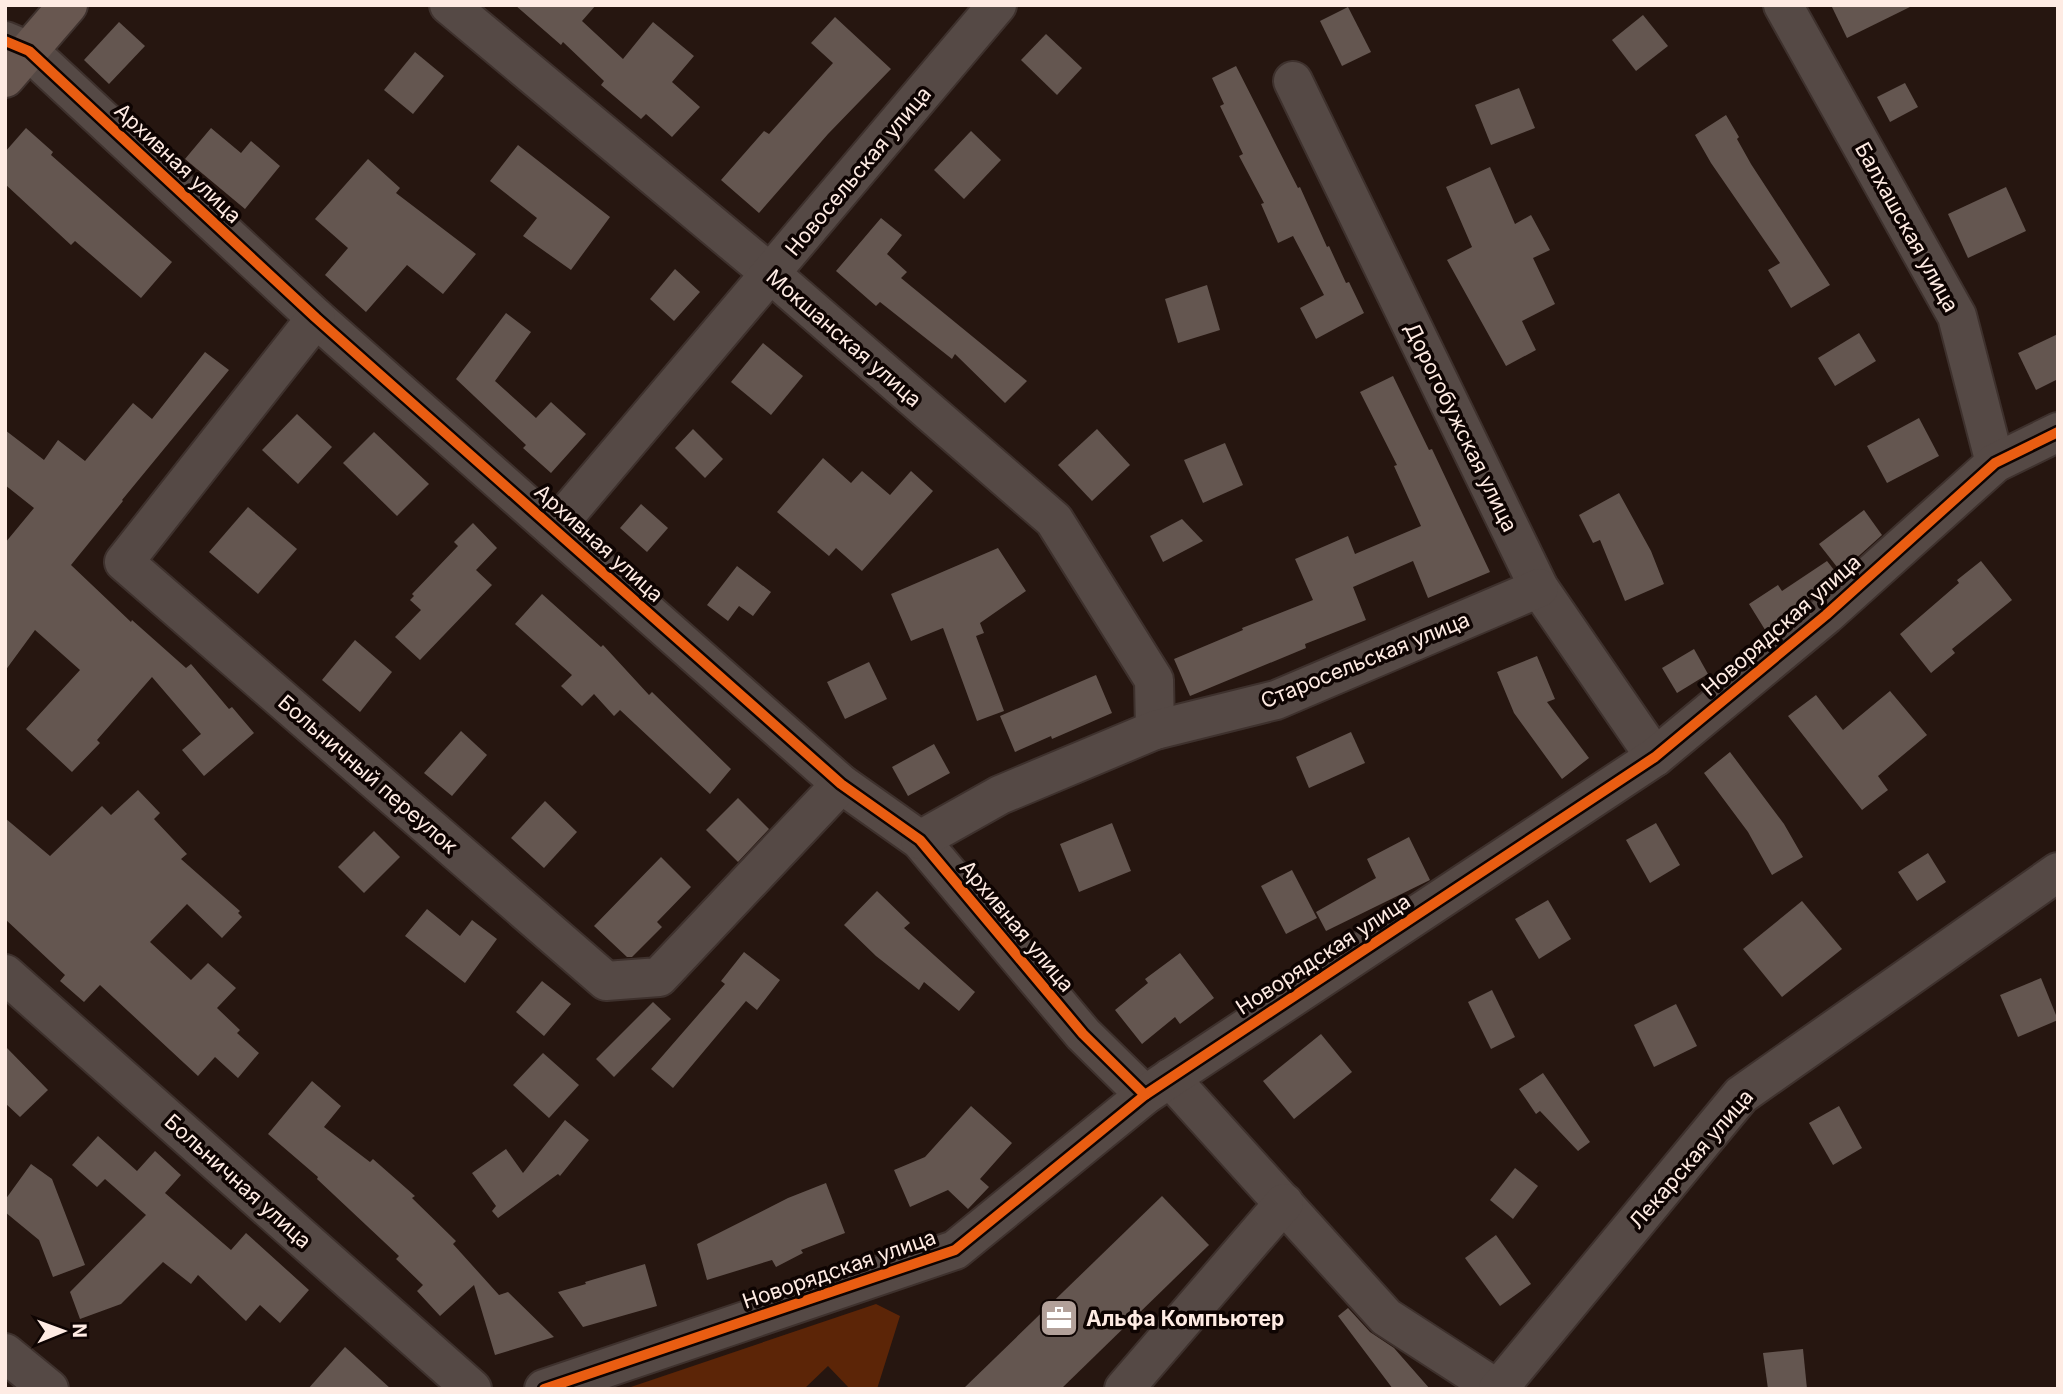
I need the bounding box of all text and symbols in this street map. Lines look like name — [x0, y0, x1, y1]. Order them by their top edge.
street label: Новосельская улица — [780, 81, 936, 261]
street label: Архивная улица — [109, 98, 247, 228]
street label: Балхашская улица — [1850, 138, 1964, 316]
street label: Мокшанская улица — [762, 264, 926, 412]
street label: Дорогобужская улица — [1399, 318, 1523, 536]
street label: Архивная улица — [530, 479, 668, 607]
street label: Новорядская улица — [1696, 549, 1866, 701]
street label: Старосельская улица — [1257, 607, 1473, 713]
street label: Больничный переулок — [273, 689, 463, 859]
street label: Архивная улица — [955, 855, 1079, 997]
street label: Новорядская улица — [1231, 888, 1415, 1020]
street label: Лекарская улица — [1624, 1084, 1758, 1234]
street label: Больничная улица — [160, 1109, 316, 1253]
street label: Новорядская улица — [739, 1224, 939, 1314]
north arrow — [28, 1296, 98, 1366]
office icon: Альфа Компьютер — [1038, 1297, 1080, 1339]
place label: Альфа Компьютер — [1086, 1306, 1284, 1331]
text: N — [68, 1323, 91, 1338]

